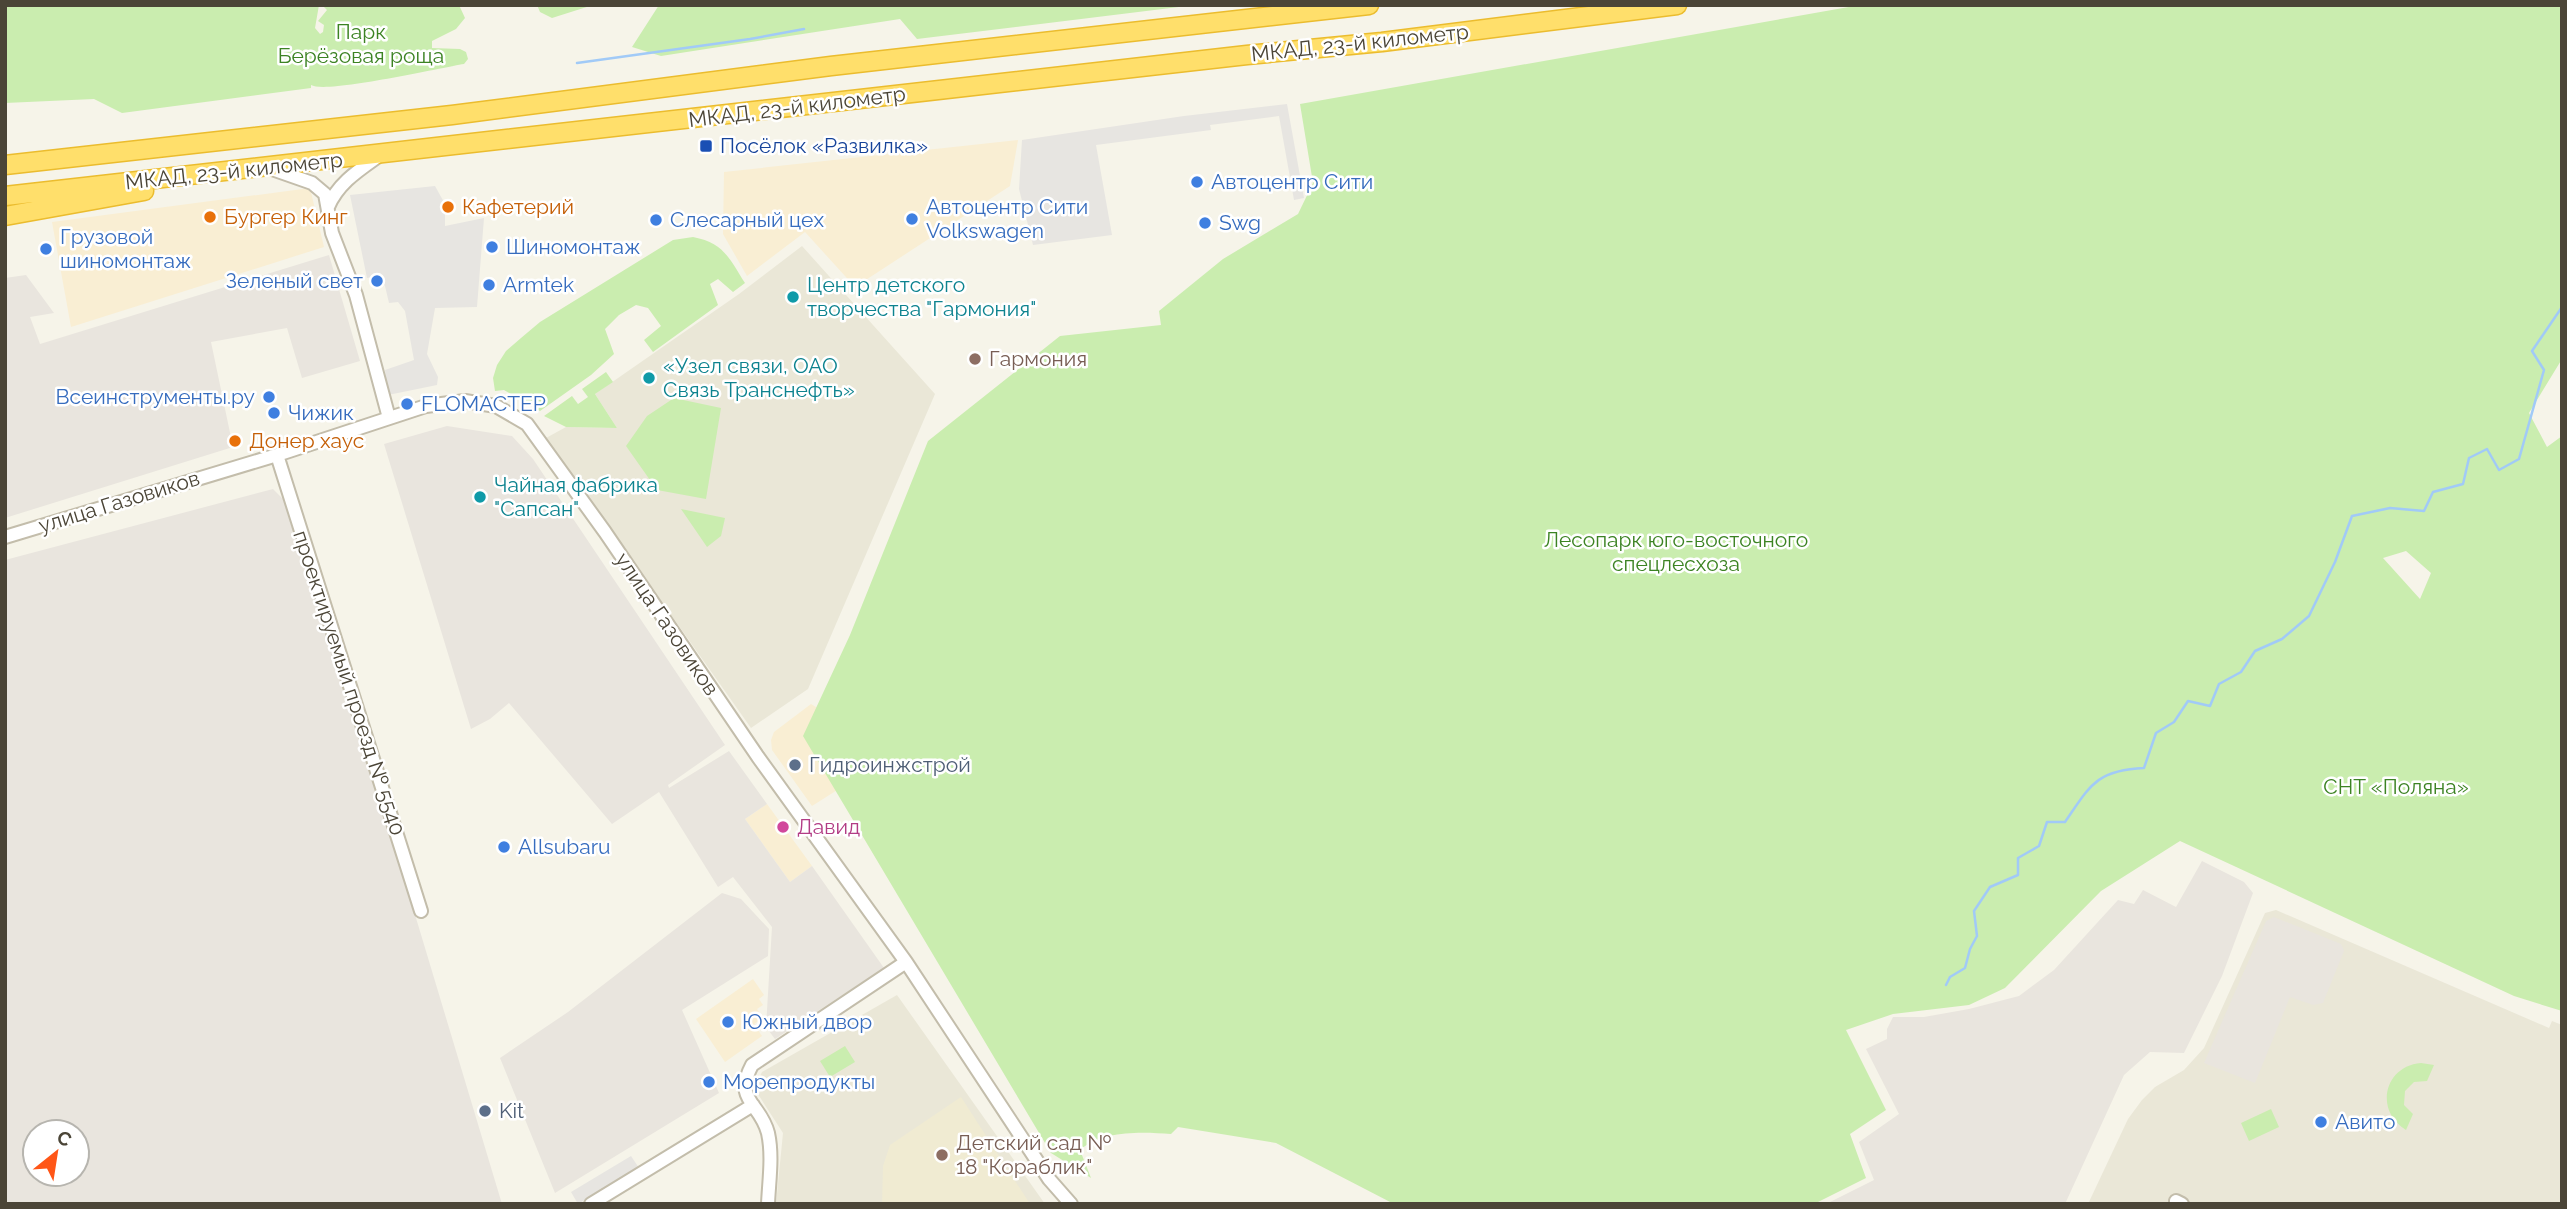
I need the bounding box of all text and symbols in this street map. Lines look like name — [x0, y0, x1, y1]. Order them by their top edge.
park label: Парк Берёзовая роща — [278, 19, 444, 68]
street label: МКАД, 23-й километр — [1250, 19, 1470, 66]
street label: МКАД, 23-й километр — [687, 81, 907, 132]
place label: Посёлок «Развилка» — [720, 133, 928, 158]
marker: Посёлок «Развилка» — [698, 138, 714, 154]
street label: МКАД, 23-й километр — [124, 147, 344, 194]
place label: Автоцентр Сити — [1211, 169, 1373, 194]
marker: Автоцентр Сити — [1189, 174, 1205, 190]
place label: Кафетерий — [462, 194, 574, 219]
place label: Автоцентр Сити Volkswagen — [926, 194, 1088, 243]
marker: Кафетерий — [440, 199, 456, 215]
place label: Бургер Кинг — [224, 204, 348, 229]
place label: Слесарный цех — [670, 207, 824, 232]
marker: Бургер Кинг — [202, 209, 218, 225]
place label: Swg — [1219, 210, 1261, 235]
marker: Автоцентр Сити Volkswagen — [904, 211, 920, 227]
marker: Слесарный цех — [648, 212, 664, 228]
marker: Swg — [1197, 215, 1213, 231]
place label: Грузовой шиномонтаж — [60, 224, 191, 273]
place label: Шиномонтаж — [506, 234, 641, 259]
marker: Шиномонтаж — [484, 239, 500, 255]
marker: Грузовой шиномонтаж — [38, 241, 54, 257]
place label: Зеленый свет — [226, 268, 363, 293]
place label: Armtek — [503, 272, 574, 297]
place label: Центр детского творчества "Гармония" — [807, 272, 1036, 321]
marker: Зеленый свет — [369, 273, 385, 289]
marker: Armtek — [481, 277, 497, 293]
marker: Центр детского творчества "Гармония" — [785, 289, 801, 305]
place label: Гармония — [989, 346, 1087, 371]
marker: Гармония — [967, 351, 983, 367]
place label: «Узел связи, ОАО Связь Транснефть» — [663, 353, 855, 402]
marker: «Узел связи, ОАО Связь Транснефть» — [641, 370, 657, 386]
place label: Всеинструменты.ру — [56, 384, 255, 409]
marker: Всеинструменты.ру — [261, 389, 277, 405]
place label: FLOМАСТЕР — [421, 391, 546, 416]
marker: FLOМАСТЕР — [399, 396, 415, 412]
place label: Чижик — [288, 400, 354, 425]
marker: Чижик — [266, 405, 282, 421]
place label: Донер хаус — [249, 428, 364, 453]
marker: Донер хаус — [227, 433, 243, 449]
street label: улица Газовиков — [35, 465, 202, 538]
place label: Чайная фабрика "Сапсан" — [494, 472, 658, 521]
marker: Чайная фабрика "Сапсан" — [472, 489, 488, 505]
street label: проектируемый проезд № 5540 — [288, 527, 411, 838]
park label: Лесопарк юго-восточного спецлесхоза — [1544, 527, 1808, 576]
street label: улица Газовиков — [610, 548, 724, 700]
place label: Гидроинжстрой — [809, 752, 971, 777]
marker: Гидроинжстрой — [787, 757, 803, 773]
park label: СНТ «Поляна» — [2323, 774, 2469, 799]
place label: Давид — [797, 814, 860, 839]
marker: Давид — [775, 819, 791, 835]
place label: Allsubaru — [518, 834, 610, 859]
marker: Allsubaru — [496, 839, 512, 855]
place label: Южный двор — [742, 1009, 872, 1034]
marker: Южный двор — [720, 1014, 736, 1030]
place label: Морепродукты — [723, 1069, 875, 1094]
marker: Морепродукты — [701, 1074, 717, 1090]
place label: Kit — [499, 1098, 524, 1123]
marker: Kit — [477, 1103, 493, 1119]
place label: Авито — [2335, 1109, 2395, 1134]
marker: Авито — [2313, 1114, 2329, 1130]
north arrow — [21, 1118, 91, 1188]
text: С — [53, 1125, 76, 1151]
place label: Детский сад № 18 "Кораблик" — [956, 1130, 1111, 1179]
marker: Детский сад № 18 "Кораблик" — [934, 1147, 950, 1163]

